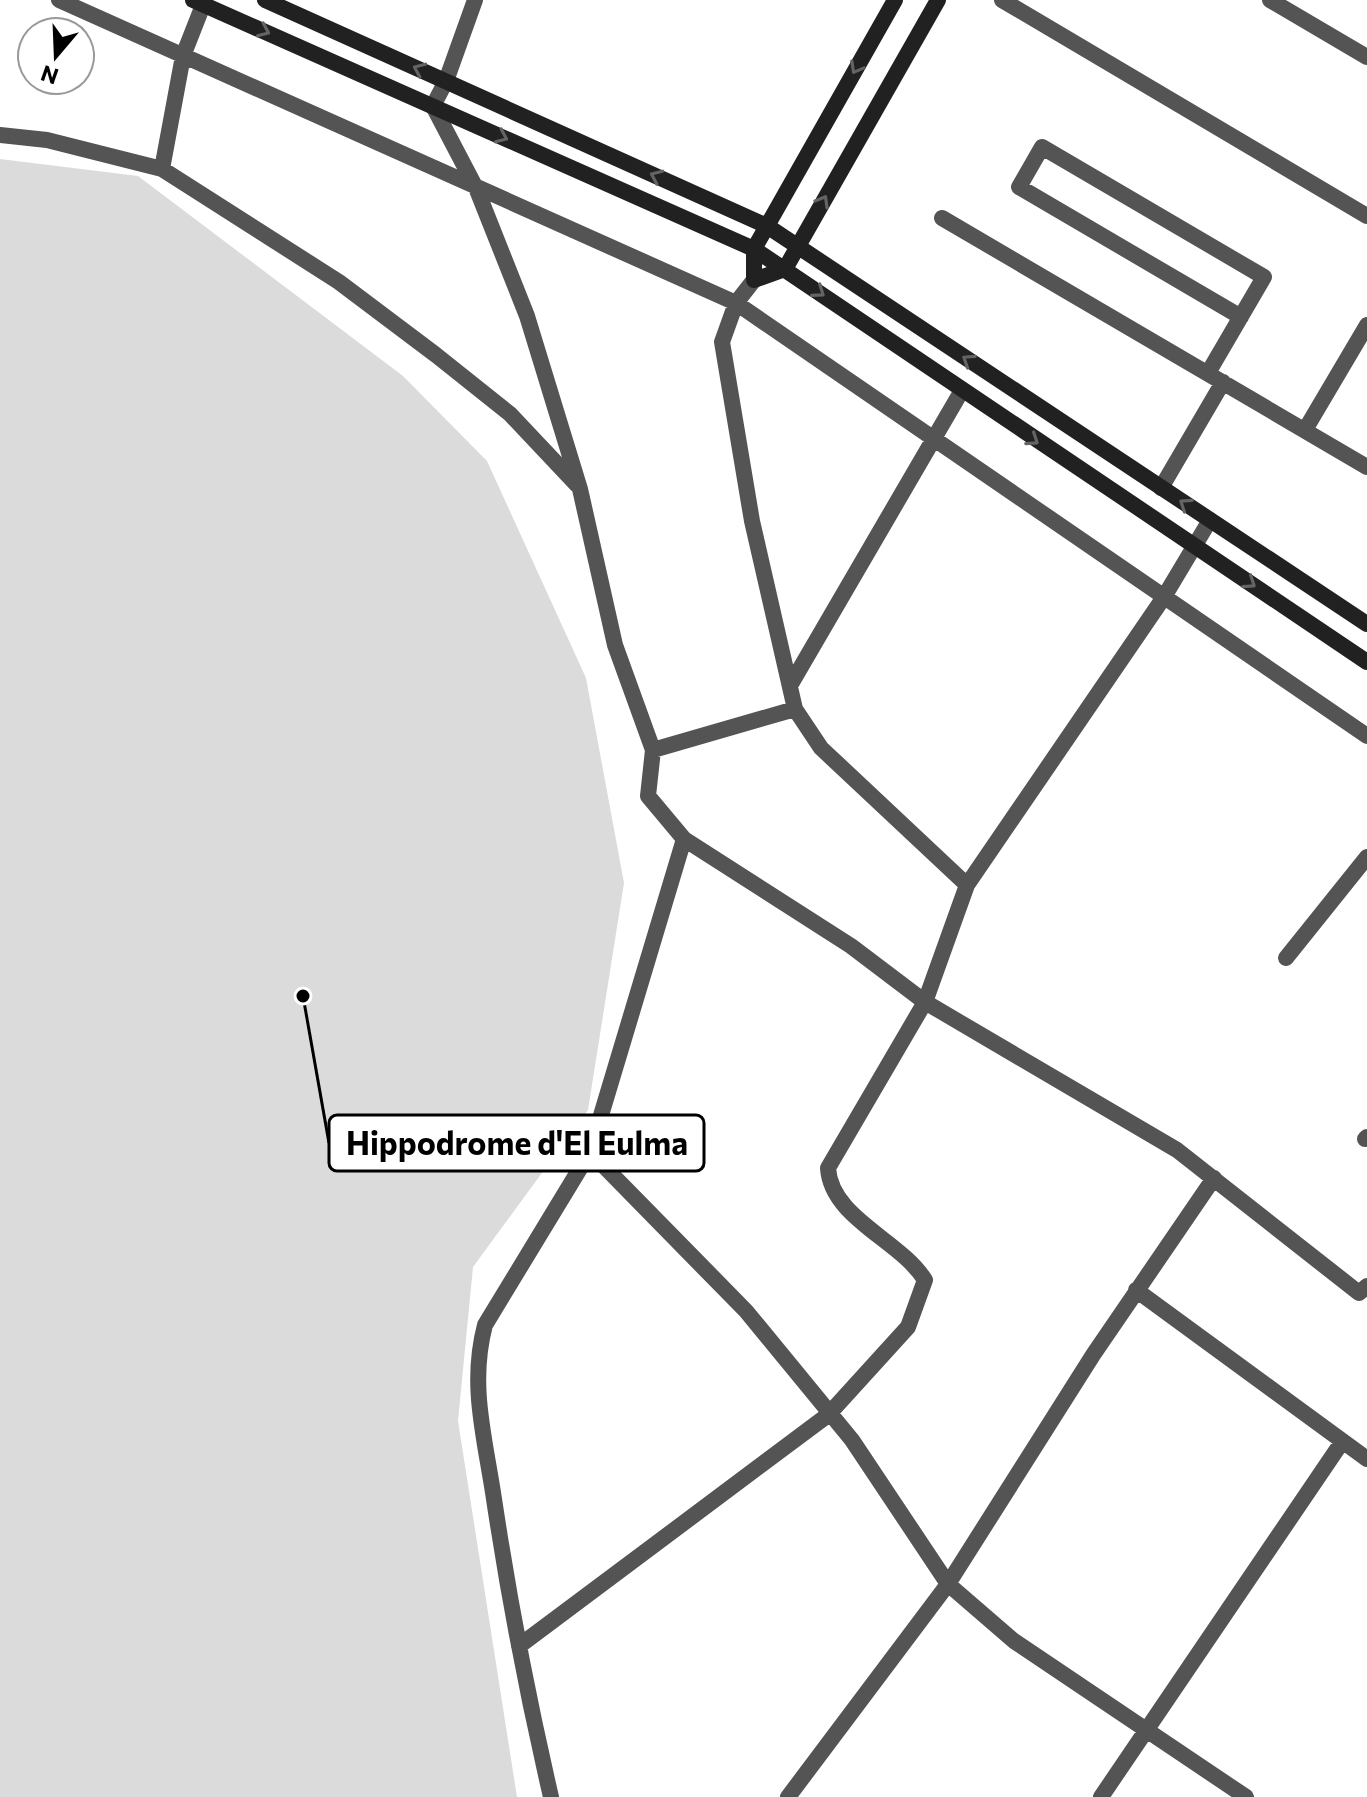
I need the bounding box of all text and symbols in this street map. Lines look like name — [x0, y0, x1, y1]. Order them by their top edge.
north arrow — [16, 16, 96, 96]
one-way arrow — [256, 22, 271, 38]
one-way arrow — [850, 59, 866, 74]
text: N — [37, 60, 62, 91]
one-way arrow — [412, 63, 427, 79]
one-way arrow — [494, 128, 508, 144]
one-way arrow — [649, 169, 664, 185]
one-way arrow — [813, 195, 829, 210]
one-way arrow — [810, 282, 824, 297]
one-way arrow — [963, 355, 977, 370]
one-way arrow — [1024, 430, 1039, 445]
one-way arrow — [1180, 498, 1194, 513]
one-way arrow — [1241, 574, 1255, 589]
callout: Hippodrome d'El Eulma — [329, 1115, 704, 1171]
text: Hippodrome d'El Eulma — [346, 1122, 688, 1162]

